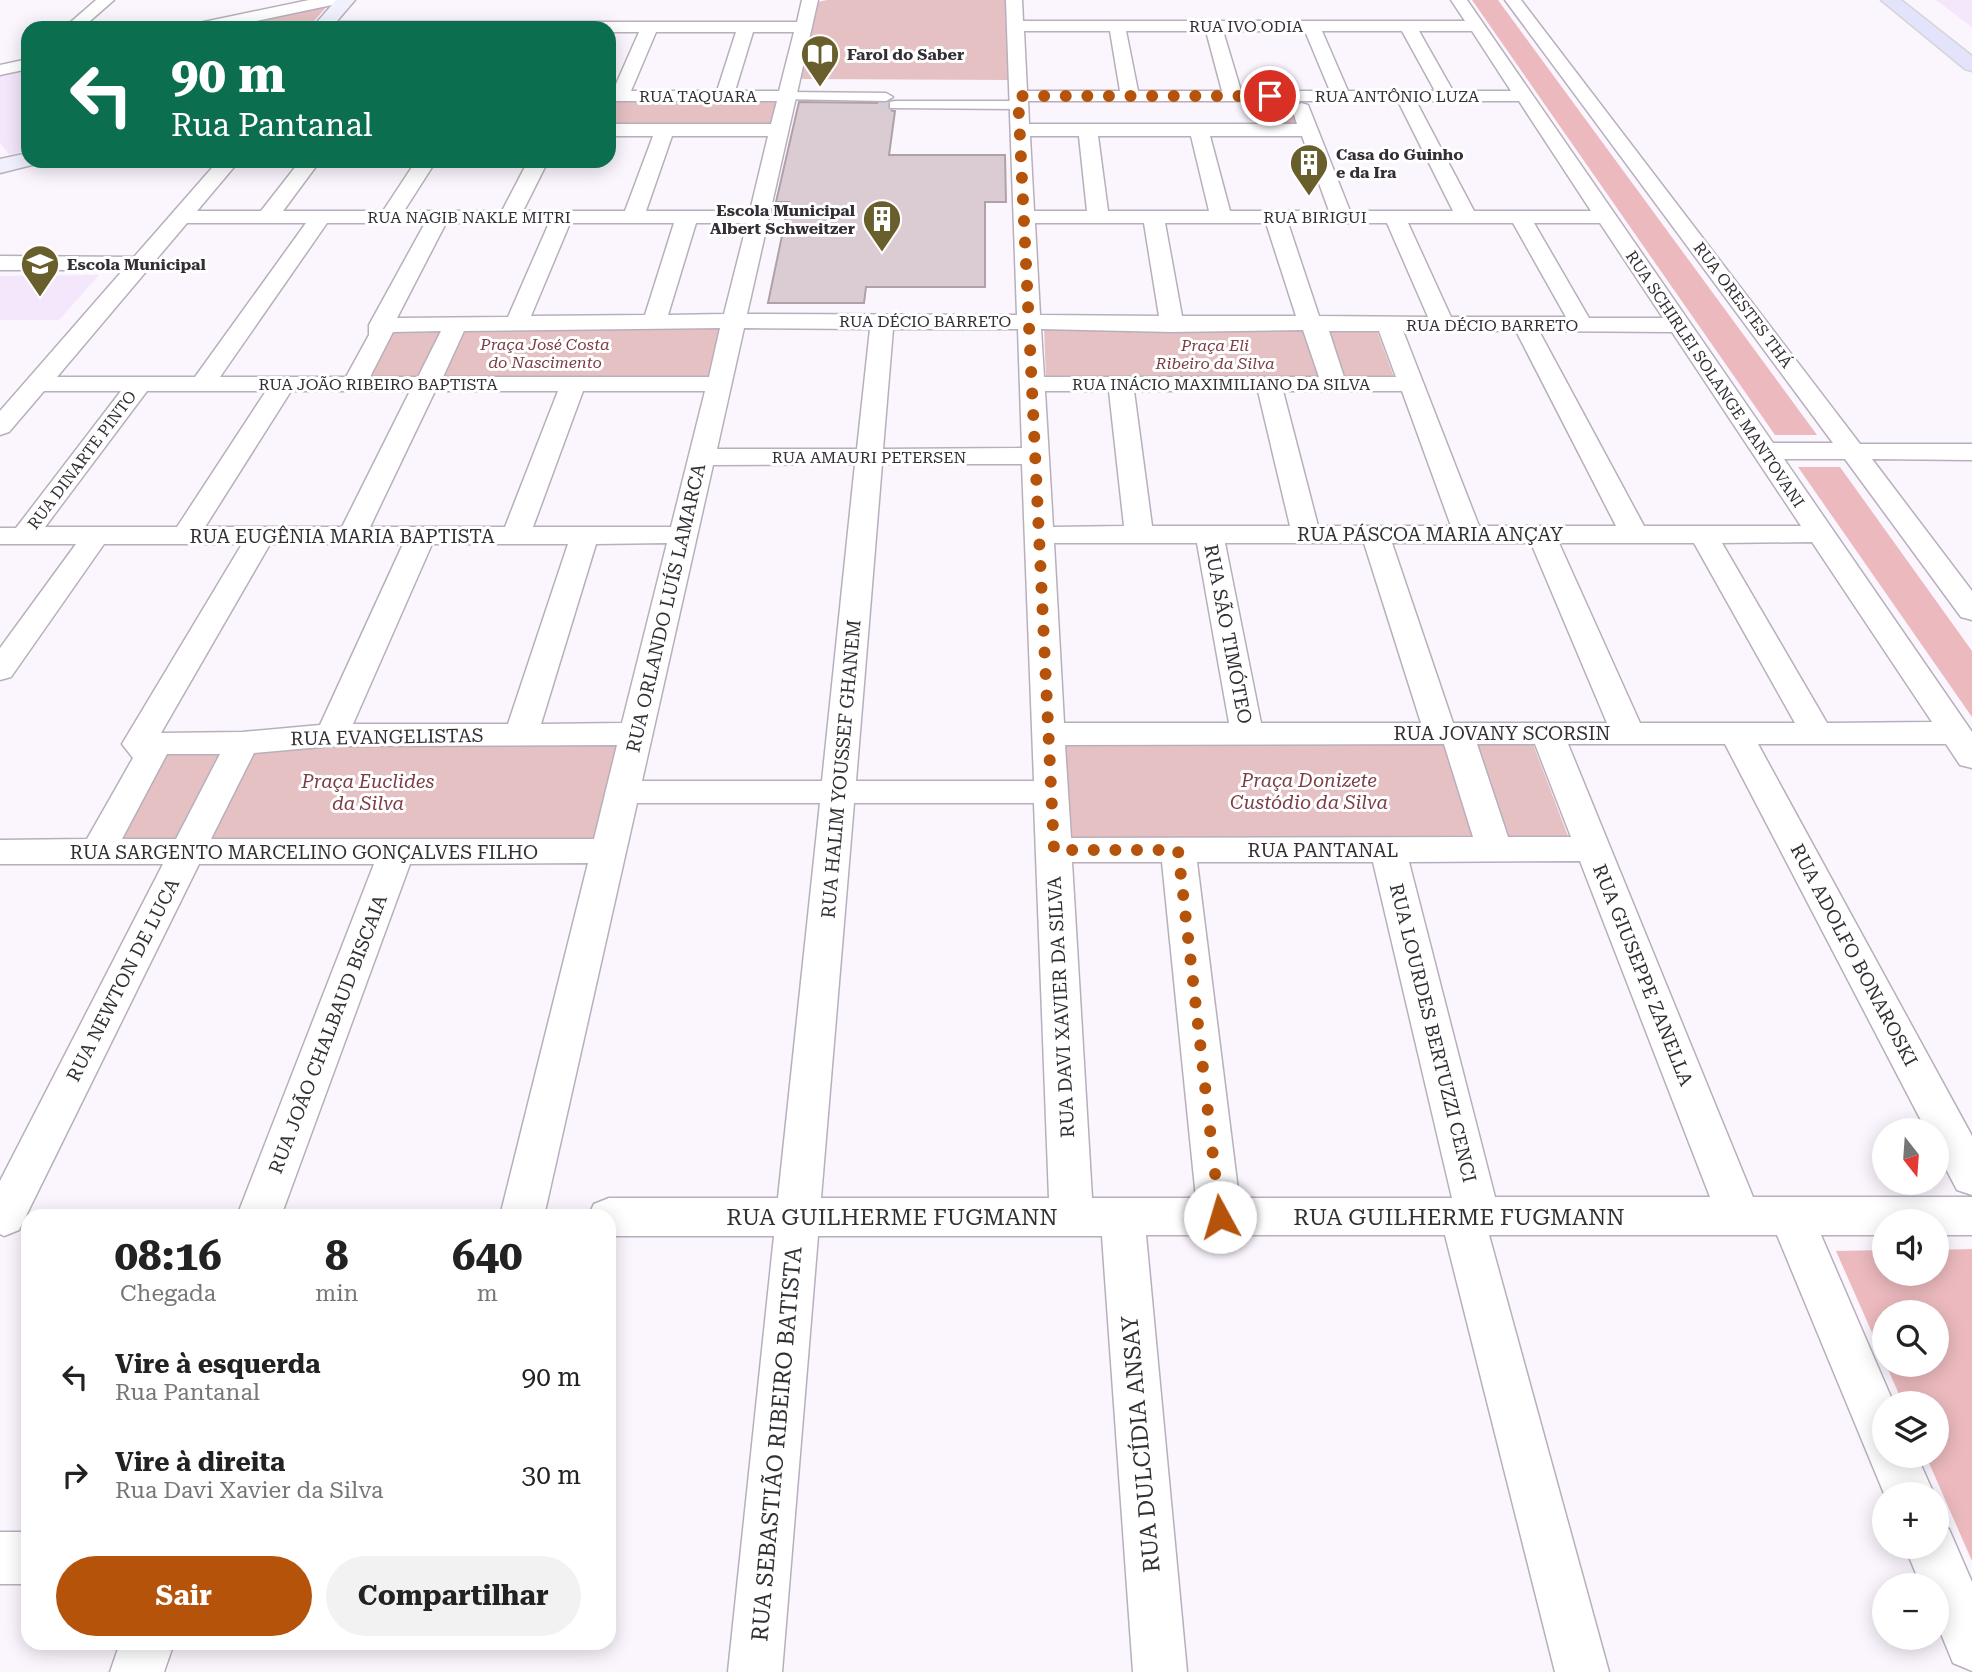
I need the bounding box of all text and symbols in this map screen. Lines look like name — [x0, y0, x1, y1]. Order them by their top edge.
street label: RUA IVO ODIA — [1189, 17, 1304, 36]
library icon: Farol do Saber — [799, 33, 841, 88]
place label: Farol do Saber — [847, 45, 964, 64]
text: 90 m — [171, 47, 286, 104]
icon: left — [56, 49, 147, 140]
pin — [1240, 66, 1300, 126]
icon: arrive — [1251, 77, 1289, 115]
street label: RUA TAQUARA — [639, 87, 758, 106]
street label: RUA ANTÔNIO LUZA — [1315, 87, 1480, 106]
text: Rua Pantanal — [171, 106, 373, 144]
building icon: Casa do Guinho e da Ira — [1288, 142, 1330, 197]
place label: Casa do Guinho e da Ira — [1336, 145, 1464, 182]
building icon: Escola Municipal Albert Schweitzer — [861, 198, 903, 253]
place label: Escola Municipal Albert Schweitzer — [710, 201, 856, 238]
street label: RUA NAGIB NAKLE MITRI — [367, 208, 571, 227]
street label: RUA BIRIGUI — [1263, 208, 1367, 227]
street label: RUA ORESTES THÁ — [1690, 238, 1797, 372]
school or university icon: Escola Municipal — [19, 243, 61, 298]
street label: RUA SCHIRLEI SOLANGE MANTOVANI — [1622, 247, 1808, 511]
place label: Escola Municipal — [67, 255, 206, 274]
street label: RUA DÉCIO BARRETO — [839, 312, 1011, 331]
street label: RUA DÉCIO BARRETO — [1406, 316, 1578, 335]
park label: Praça José Costa do Nascimento — [479, 335, 610, 372]
park label: Praça Eli Ribeiro da Silva — [1154, 336, 1275, 373]
street label: RUA JOÃO RIBEIRO BAPTISTA — [258, 375, 498, 394]
street label: RUA INÁCIO MAXIMILIANO DA SILVA — [1072, 375, 1371, 394]
street label: RUA DINARTE PINTO — [24, 387, 140, 533]
street label: RUA AMAURI PETERSEN — [772, 448, 967, 467]
street label: RUA ORLANDO LUÍS LAMARCA — [622, 461, 711, 755]
street label: RUA PÁSCOA MARIA ANÇAY — [1297, 523, 1563, 546]
street label: RUA EUGÊNIA MARIA BAPTISTA — [189, 525, 495, 548]
street label: RUA SÃO TIMÓTEO — [1199, 542, 1257, 726]
street label: RUA HALIM YOUSSEF GHANEM — [816, 619, 866, 919]
street label: RUA JOVANY SCORSIN — [1394, 722, 1610, 745]
street label: RUA EVANGELISTAS — [290, 724, 484, 750]
park label: Praça Donizete Custódio da Silva — [1230, 769, 1388, 814]
park label: Praça Euclides da Silva — [301, 770, 435, 815]
street label: RUA PANTANAL — [1248, 839, 1398, 862]
street label: RUA ADOLFO BONAROSKI — [1786, 840, 1922, 1070]
street label: RUA SARGENTO MARCELINO GONÇALVES FILHO — [70, 841, 538, 864]
street label: RUA GIUSEPPE ZANELLA — [1588, 861, 1698, 1090]
street label: RUA NEWTON DE LUCA — [62, 874, 185, 1085]
street label: RUA DAVI XAVIER DA SILVA — [1043, 875, 1079, 1138]
street label: RUA LOURDES BERTUZZI CENCI — [1385, 881, 1481, 1185]
street label: RUA JOÃO CHALBAUD BISCAIA — [264, 891, 392, 1177]
north arrow — [1872, 1118, 1950, 1195]
map controls — [1872, 1118, 1949, 1650]
position arrow — [1183, 1180, 1257, 1254]
street label: RUA GUILHERME FUGMANN — [726, 1204, 1058, 1231]
street label: RUA GUILHERME FUGMANN — [1293, 1204, 1625, 1231]
button: sound — [1872, 1209, 1949, 1286]
text: 08:16 — [115, 1231, 222, 1280]
text: 8 — [325, 1231, 349, 1280]
text: 640 — [452, 1231, 522, 1280]
street label: RUA SEBASTIÃO RIBEIRO BATISTA — [746, 1245, 808, 1643]
text: Chegada — [120, 1280, 216, 1307]
text: min — [315, 1280, 358, 1307]
text: m — [477, 1280, 498, 1307]
button: search — [1872, 1300, 1949, 1377]
street label: RUA DULCÍDIA ANSAY — [1116, 1314, 1166, 1574]
text: Vire à esquerda — [115, 1349, 320, 1379]
icon: left — [56, 1358, 94, 1396]
text: 90 m — [522, 1362, 581, 1392]
text: Rua Pantanal — [115, 1379, 260, 1406]
button: layers — [1872, 1391, 1949, 1468]
text: Vire à direita — [115, 1447, 285, 1477]
icon: right — [56, 1456, 94, 1494]
text: 30 m — [522, 1460, 581, 1490]
text: Rua Davi Xavier da Silva — [115, 1477, 384, 1504]
button: + — [1872, 1482, 1949, 1559]
button: Sair — [56, 1556, 312, 1636]
button: Compartilhar — [326, 1556, 581, 1636]
button: − — [1872, 1573, 1949, 1650]

